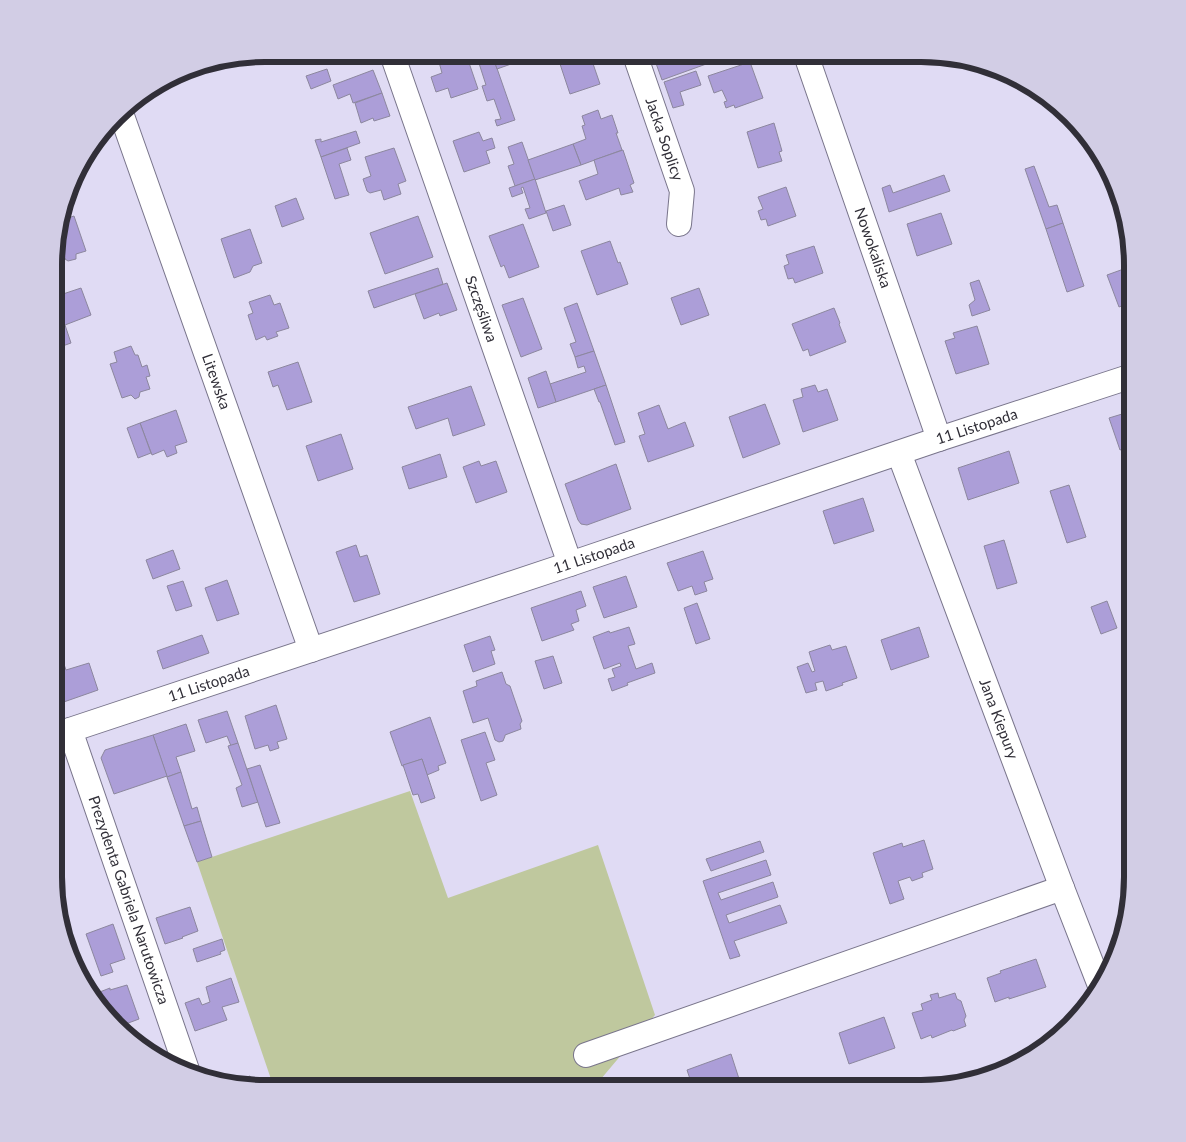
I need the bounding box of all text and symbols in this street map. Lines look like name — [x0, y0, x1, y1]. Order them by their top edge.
street label: Jacka Soplicy — [642, 95, 688, 183]
street label: Nowokaliska — [852, 205, 896, 290]
street label: Szczęśliwa — [462, 273, 502, 344]
street label: Litewska — [199, 351, 235, 412]
street label: 11 Listopada — [933, 404, 1020, 447]
street label: 11 Listopada — [551, 533, 637, 577]
street label: 11 Listopada — [165, 661, 251, 705]
street label: Jana Kiepury — [976, 676, 1023, 762]
street label: Prezydenta Gabriela Narutowicza — [85, 793, 174, 1007]

